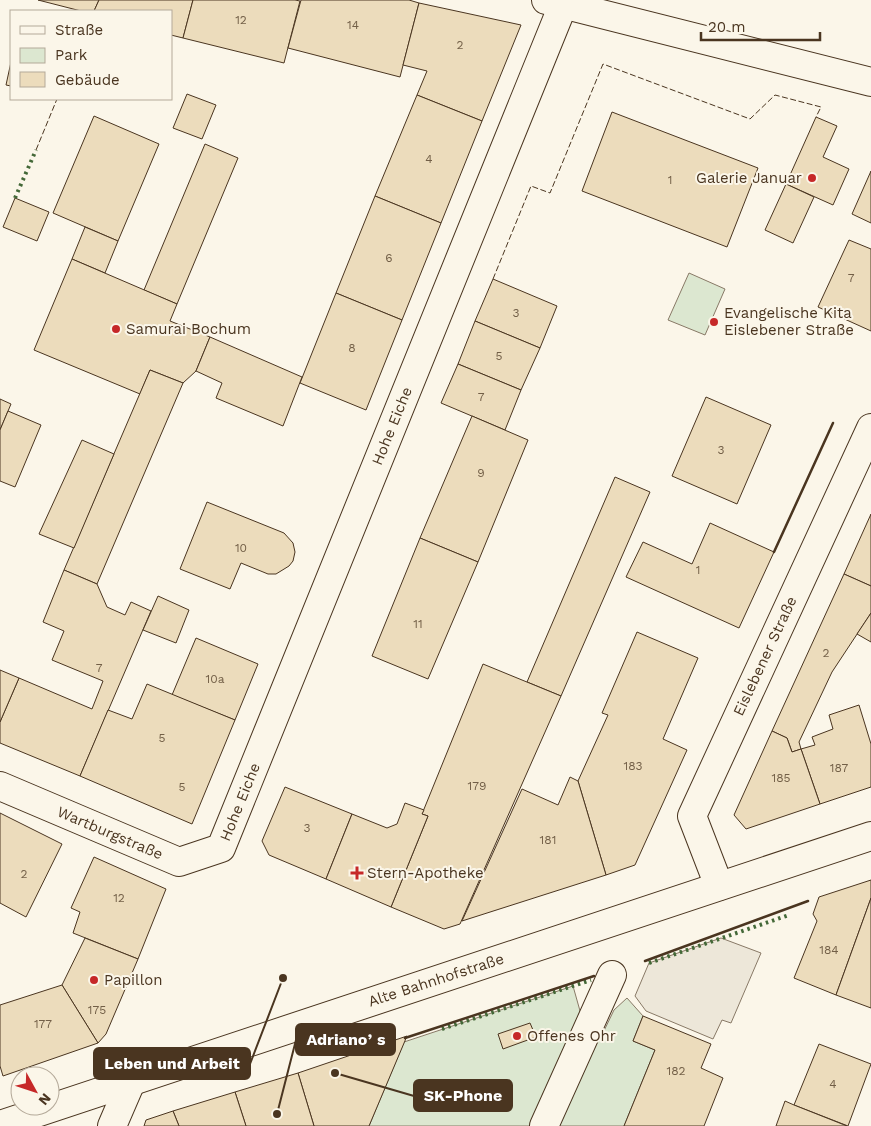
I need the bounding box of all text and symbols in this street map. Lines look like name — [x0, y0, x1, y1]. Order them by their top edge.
legend — [10, 10, 172, 100]
scale bar — [701, 10, 820, 42]
house number: 12 — [235, 13, 247, 27]
house number: 14 — [347, 18, 359, 32]
text: 20 m — [708, 18, 746, 36]
text: Straße — [55, 21, 103, 39]
house number: 2 — [457, 38, 464, 52]
text: Park — [55, 46, 88, 64]
text: Gebäude — [55, 71, 120, 89]
house number: 4 — [425, 152, 433, 166]
place label: Galerie Januar — [696, 169, 802, 187]
marker: Galerie Januar — [806, 172, 818, 184]
house number: 1 — [668, 173, 672, 187]
house number: 6 — [385, 251, 393, 265]
house number: 7 — [848, 271, 855, 285]
place label: Evangelische Kita Eislebener Straße — [724, 304, 854, 339]
house number: 3 — [513, 306, 520, 320]
marker: Evangelische Kita Eislebener Straße — [708, 316, 720, 328]
place label: Samurai Bochum — [126, 320, 251, 338]
marker: Samurai Bochum — [110, 323, 122, 335]
house number: 8 — [348, 341, 356, 355]
house number: 5 — [496, 349, 503, 363]
street label: Hohe Eiche — [368, 384, 416, 468]
house number: 7 — [478, 390, 485, 404]
house number: 3 — [718, 443, 725, 457]
house number: 9 — [477, 466, 485, 480]
house number: 10 — [235, 541, 247, 555]
house number: 1 — [696, 563, 700, 577]
street label: Eislebener Straße — [729, 593, 801, 719]
house number: 11 — [413, 617, 423, 631]
house number: 2 — [823, 646, 830, 660]
house number: 7 — [96, 661, 103, 675]
house number: 10a — [206, 672, 225, 686]
house number: 5 — [159, 731, 166, 745]
house number: 183 — [624, 759, 642, 773]
street label: Hohe Eiche — [216, 760, 264, 844]
house number: 187 — [830, 761, 848, 775]
house number: 185 — [771, 771, 791, 785]
house number: 179 — [468, 779, 486, 793]
house number: 5 — [179, 780, 186, 794]
street label: Wartburgstraße — [54, 803, 166, 863]
house number: 3 — [304, 821, 311, 835]
house number: 181 — [540, 833, 556, 847]
place label: Stern-Apotheke — [367, 864, 484, 882]
house number: 2 — [21, 867, 28, 881]
marker: Stern-Apotheke — [351, 867, 363, 879]
house number: 12 — [113, 891, 125, 905]
house number: 184 — [819, 943, 839, 957]
street label: Alte Bahnhofstraße — [366, 950, 506, 1010]
place label: Papillon — [104, 971, 163, 989]
marker: Papillon — [88, 974, 100, 986]
house number: 175 — [88, 1003, 106, 1017]
house number: 177 — [34, 1017, 52, 1031]
callout: Adrianoʼs — [296, 1024, 395, 1055]
place label: Offenes Ohr — [527, 1027, 616, 1045]
text: Adrianoʼs — [306, 1030, 386, 1049]
marker: Offenes Ohr — [511, 1030, 523, 1042]
callout: Leben und Arbeit — [94, 1048, 250, 1079]
text: Leben und Arbeit — [104, 1054, 240, 1073]
house number: 182 — [666, 1064, 686, 1078]
north arrow — [10, 1066, 60, 1116]
house number: 4 — [829, 1077, 837, 1091]
callout: SK-Phone — [414, 1080, 512, 1111]
text: SK-Phone — [424, 1086, 502, 1105]
text: N — [35, 1090, 54, 1108]

